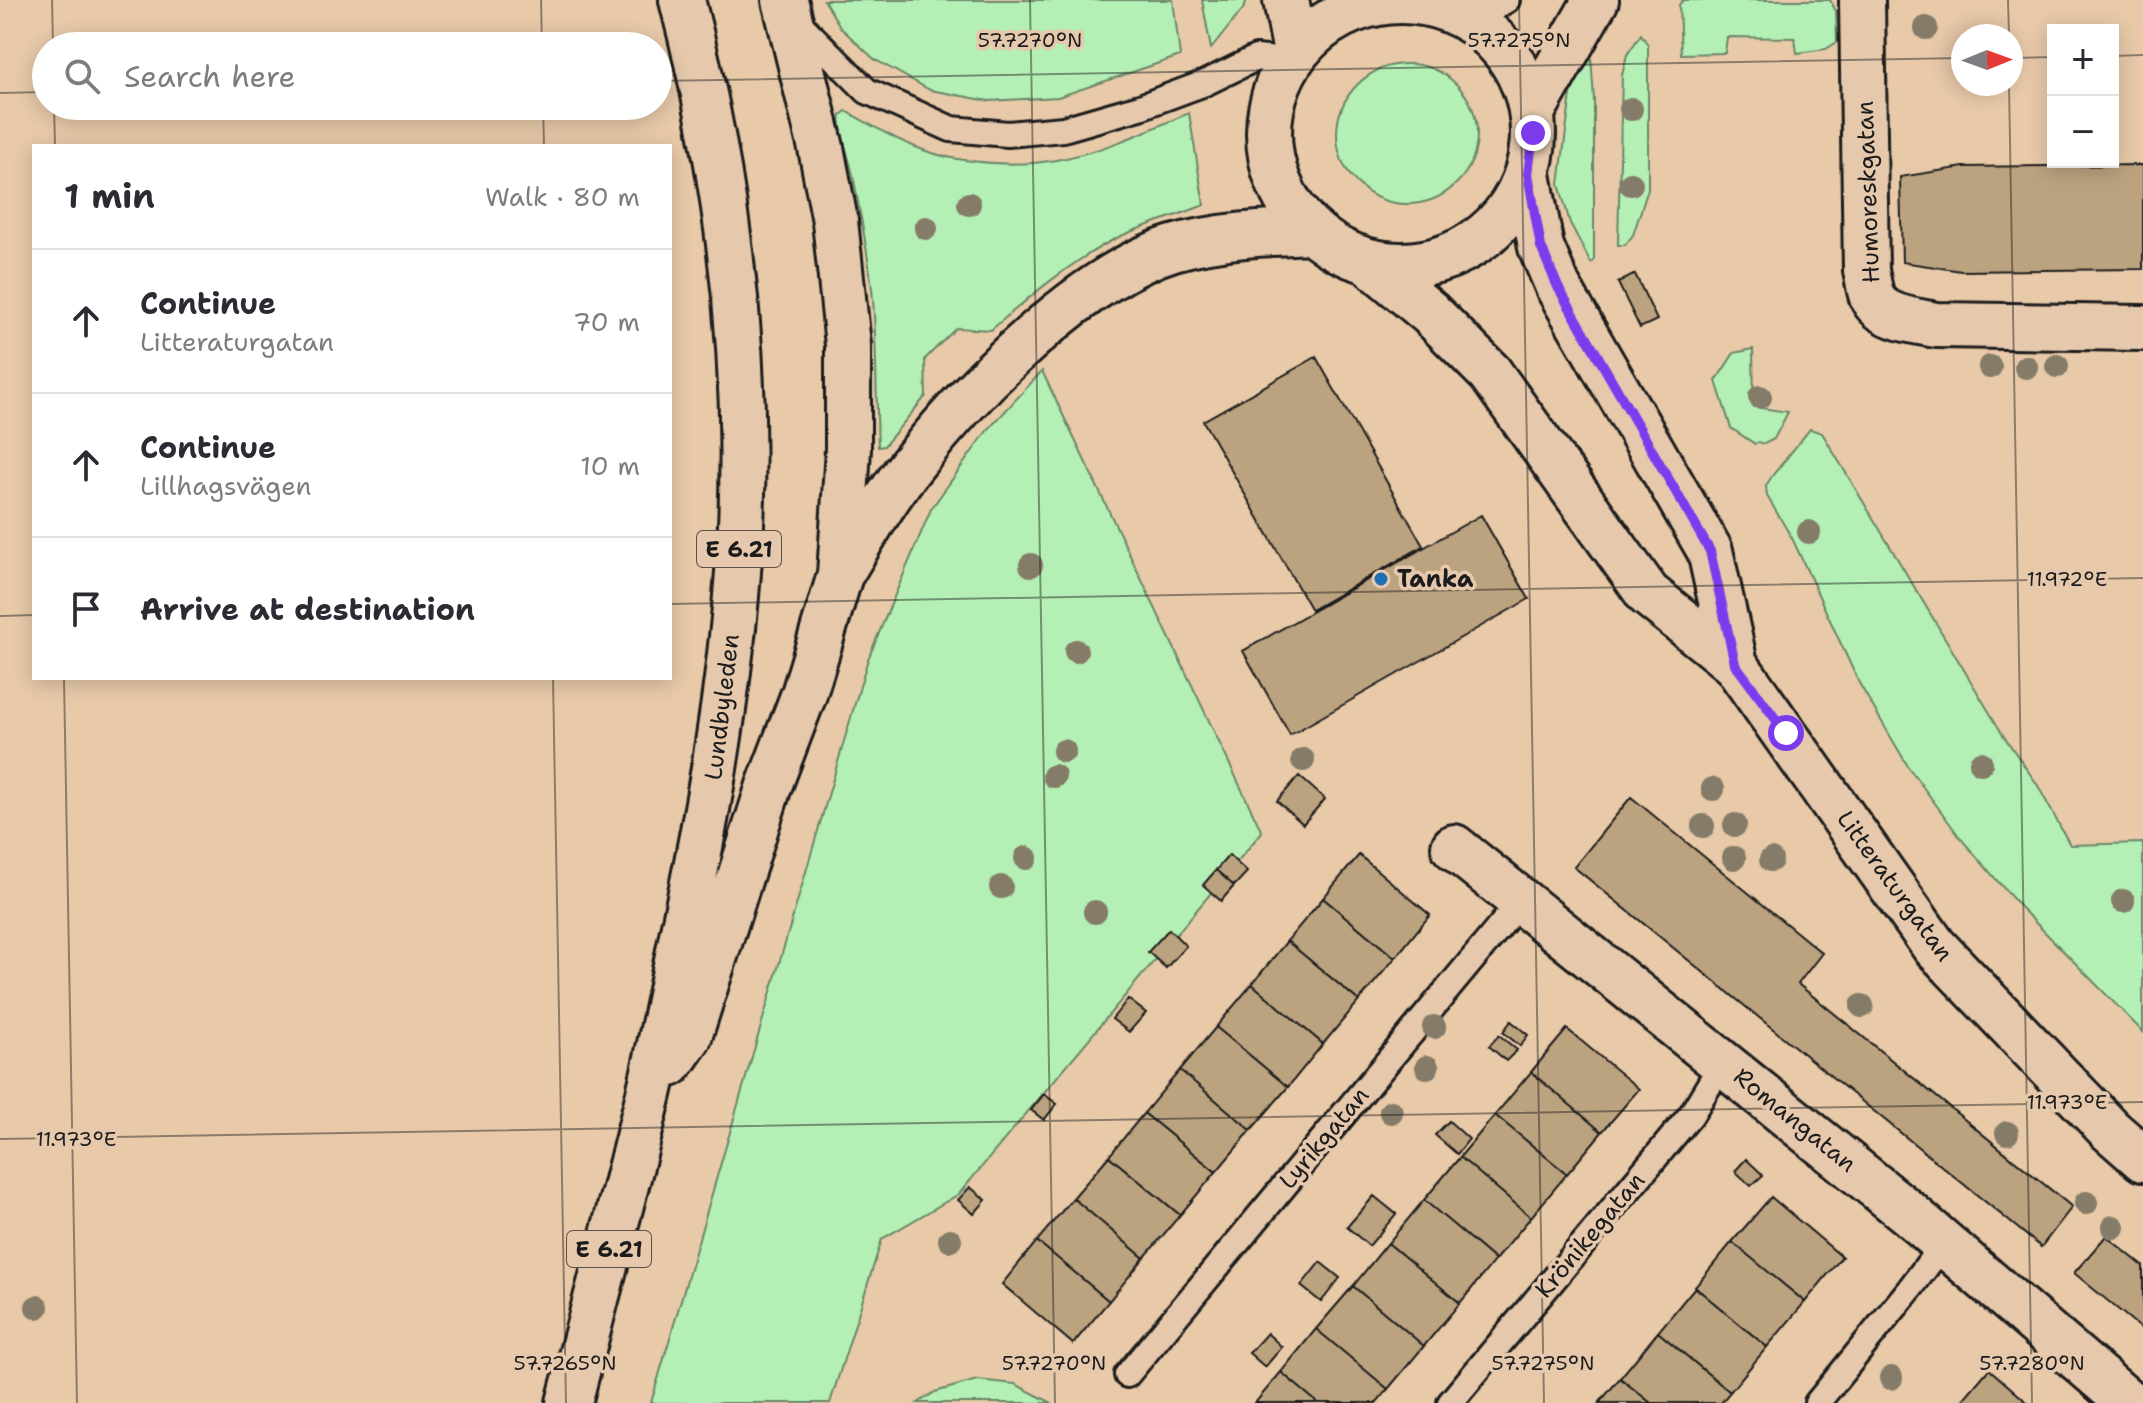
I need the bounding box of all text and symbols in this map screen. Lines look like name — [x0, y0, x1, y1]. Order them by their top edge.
north arrow — [1951, 24, 2023, 96]
map controls — [2047, 24, 2119, 168]
button: + — [2047, 24, 2119, 96]
text: 57.7270°N — [978, 27, 1082, 53]
text: 57.7275°N — [1468, 27, 1570, 53]
search box — [32, 32, 672, 120]
icon: search — [60, 54, 104, 98]
text: Search here — [124, 56, 295, 97]
button: − — [2047, 96, 2119, 168]
street label: Humoreskgatan — [1849, 100, 1887, 284]
route end — [1515, 115, 1551, 151]
text: 1 min — [64, 173, 155, 219]
text: Walk · 80 m — [485, 179, 640, 214]
text: Continue — [140, 283, 276, 324]
icon: ahead — [64, 299, 108, 343]
text: 70 m — [573, 304, 640, 339]
text: Litteraturgatan — [140, 324, 334, 359]
text: Continue — [140, 427, 276, 468]
icon: ahead — [64, 443, 108, 487]
text: 10 m — [580, 448, 640, 483]
text: Lillhagsvägen — [140, 468, 312, 503]
road number: E 6.21 — [697, 531, 781, 567]
place label: Tanka — [1397, 563, 1474, 595]
text: 11.972°E — [2027, 566, 2107, 592]
marker: Tanka — [1372, 570, 1390, 588]
icon: arrive — [64, 587, 108, 631]
text: Arrive at destination — [140, 589, 475, 630]
street label: Lundbyleden — [697, 632, 747, 782]
route start — [1768, 715, 1804, 751]
street label: Litteraturgatan — [1829, 804, 1961, 968]
street label: Romangatan — [1727, 1061, 1863, 1179]
street label: Lyrikgatan — [1272, 1080, 1376, 1196]
text: 11.973°E — [2027, 1089, 2107, 1115]
text: 11.973°E — [36, 1126, 116, 1152]
street label: Krönikegatan — [1528, 1165, 1652, 1305]
road number: E 6.21 — [567, 1231, 651, 1267]
text: 57.7265°N — [513, 1350, 617, 1376]
text: 57.7270°N — [1002, 1350, 1106, 1376]
text: 57.7275°N — [1492, 1350, 1594, 1376]
text: 57.7280°N — [1979, 1350, 2085, 1376]

